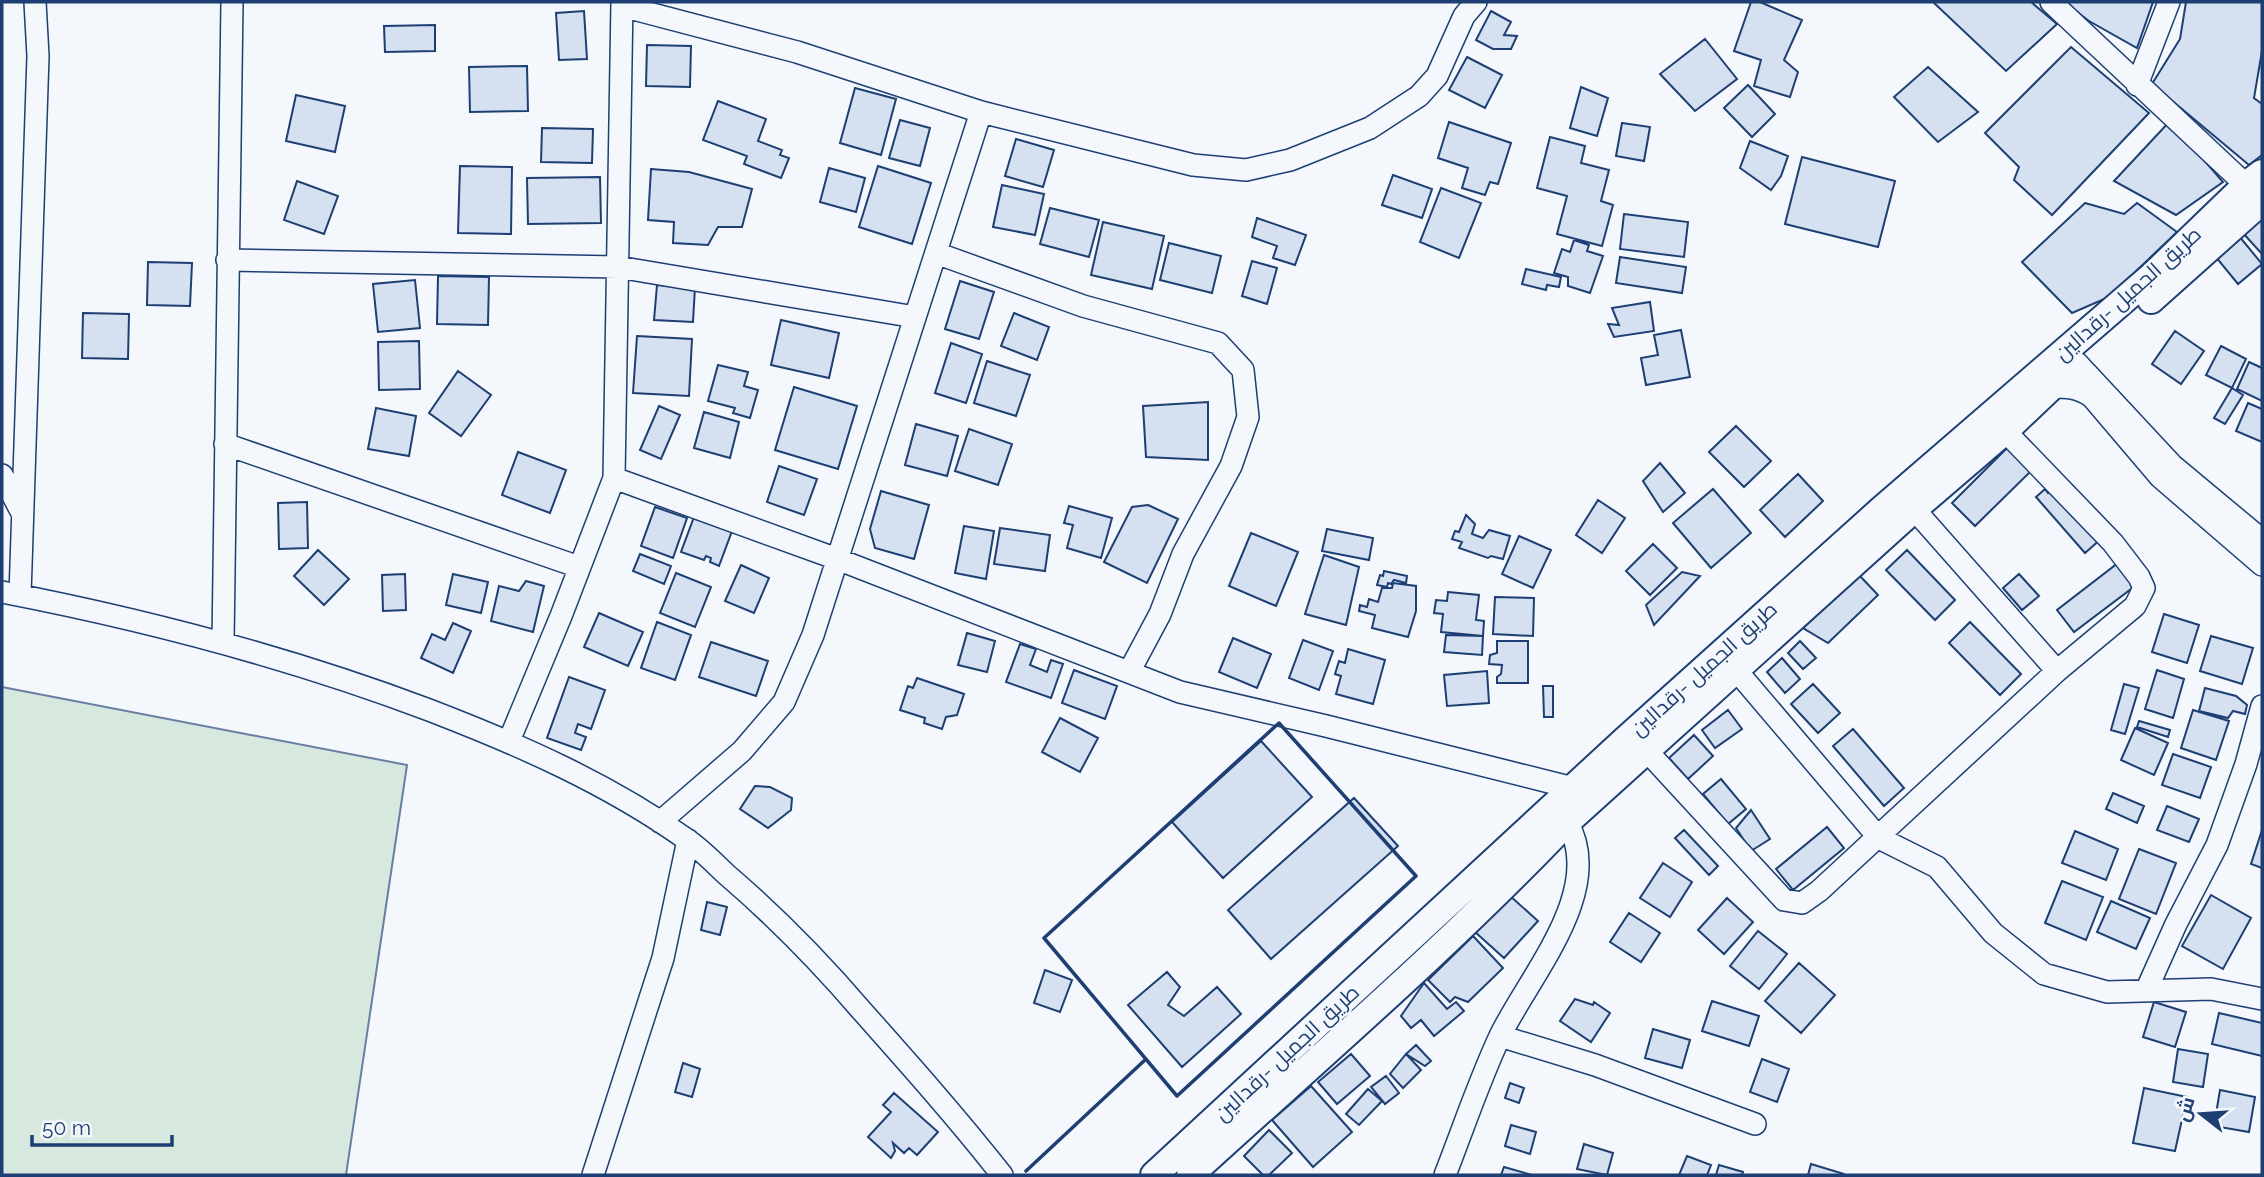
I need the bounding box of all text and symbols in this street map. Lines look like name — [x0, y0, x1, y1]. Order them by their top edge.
street label: طريق الجميل -رقدالين — [2049, 221, 2207, 367]
street label: طريق الجميل -رقدالين — [1625, 596, 1783, 742]
street label: طريق الجميل -رقدالين — [1209, 979, 1365, 1127]
north arrow — [2166, 1079, 2236, 1149]
text: ش — [2171, 1094, 2200, 1124]
scale bar — [32, 1104, 172, 1148]
text: 50 m — [42, 1115, 91, 1140]

